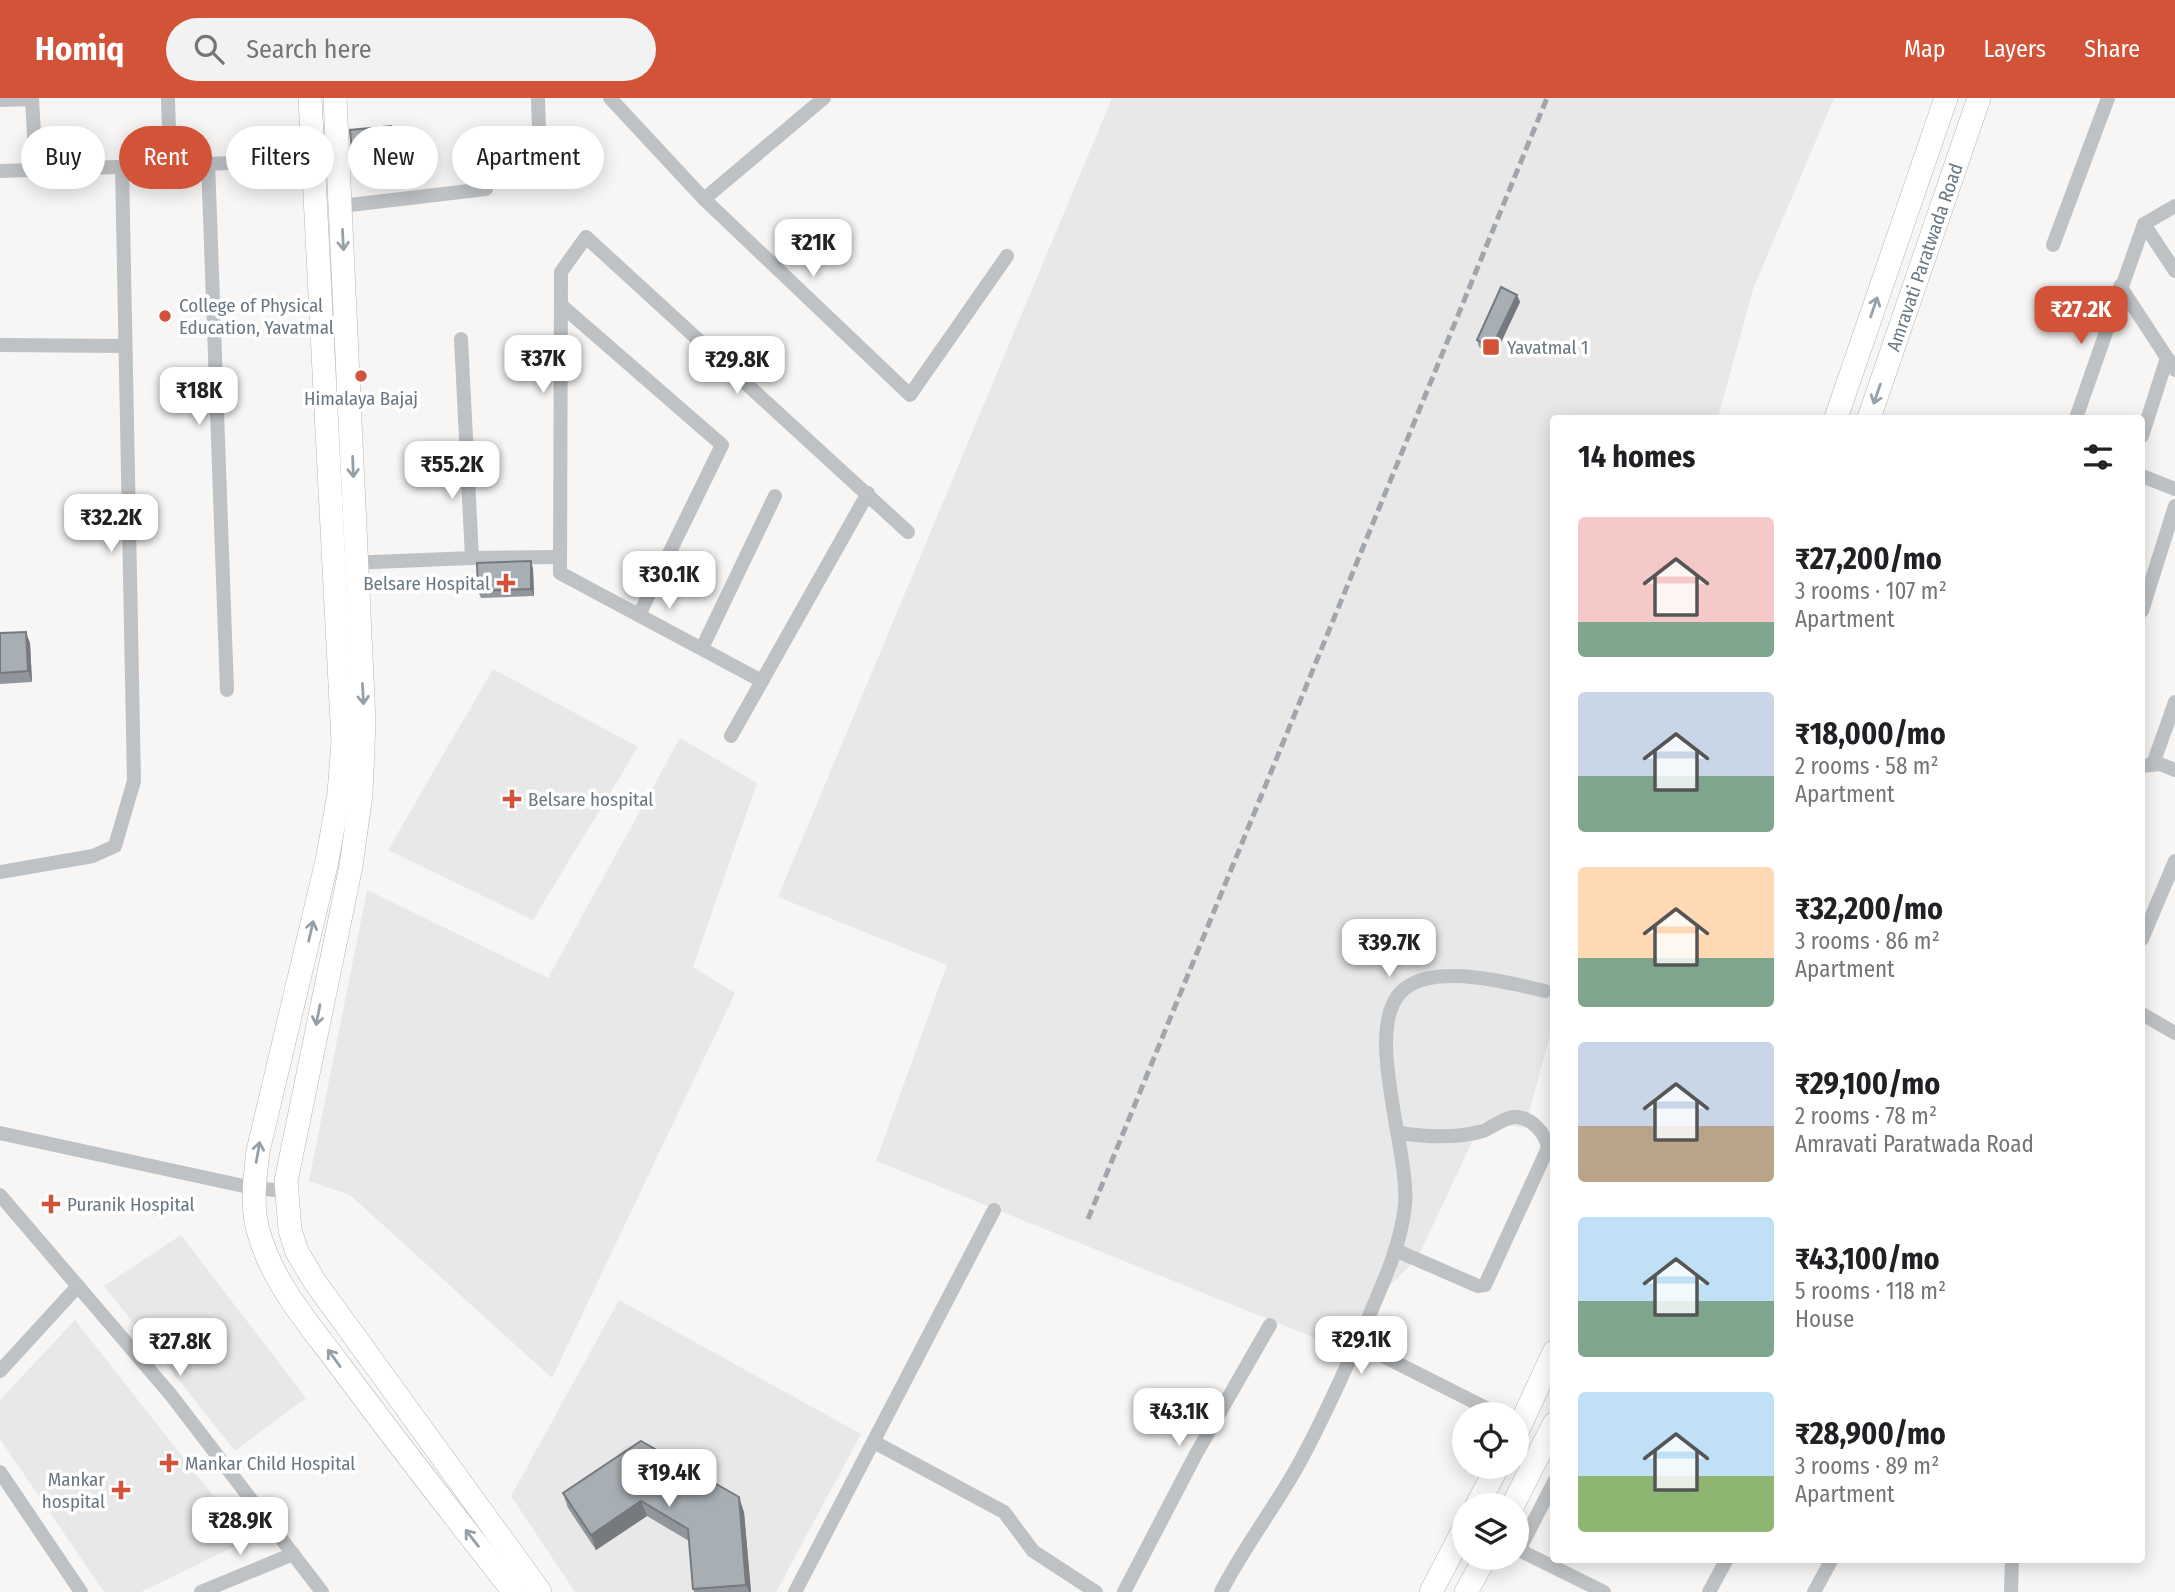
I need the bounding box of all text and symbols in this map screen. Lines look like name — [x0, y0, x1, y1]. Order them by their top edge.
search box — [166, 18, 656, 81]
text: Homiq — [35, 29, 124, 69]
icon: search — [190, 30, 228, 68]
text: Search here — [246, 34, 371, 65]
text: Map — [1904, 35, 1946, 63]
text: Layers — [1984, 35, 2046, 63]
text: Share — [2084, 35, 2140, 63]
chip: Buy — [21, 126, 105, 189]
chip: Rent — [119, 126, 212, 189]
chip: Filters — [226, 126, 334, 189]
chip: New — [348, 126, 438, 189]
chip: Apartment — [452, 126, 604, 189]
street label: Amravati Paratwada Road — [1881, 160, 1967, 354]
pin: ₹21K — [772, 220, 854, 279]
one-way arrow — [336, 228, 349, 251]
text: ₹21K — [791, 228, 835, 256]
pin: ₹27.2K — [2024, 286, 2138, 346]
place label: College of Physical Education, Yavatmal — [179, 294, 334, 339]
text: ₹27.2K — [2051, 295, 2111, 323]
one-way arrow — [1869, 297, 1881, 319]
marker: College of Physical Education, Yavatmal — [157, 308, 173, 324]
pin: ₹37K — [502, 336, 584, 395]
pin: ₹29.8K — [680, 336, 794, 396]
place label: Yavatmal 1 — [1507, 336, 1588, 359]
marker: Yavatmal 1 — [1481, 337, 1501, 357]
text: ₹37K — [520, 344, 566, 372]
text: ₹29.8K — [705, 345, 769, 373]
pin: ₹18K — [158, 368, 240, 427]
marker: Himalaya Bajaj — [353, 368, 369, 384]
text: ₹18K — [176, 376, 222, 404]
one-way arrow — [1870, 383, 1882, 405]
place label: Himalaya Bajaj — [304, 387, 418, 410]
icon: filters — [2079, 438, 2117, 476]
text: 14 homes — [1578, 439, 1695, 475]
pin: ₹55.2K — [395, 442, 509, 501]
text: ₹55.2K — [421, 450, 484, 478]
one-way arrow — [347, 455, 360, 478]
pin: ₹32.2K — [54, 494, 168, 554]
text: ₹32.2K — [80, 503, 142, 531]
text: ₹27,200/mo — [1795, 541, 1942, 577]
icon: home — [1634, 545, 1718, 629]
pin: ₹30.1K — [612, 552, 726, 611]
text: ₹30.1K — [639, 560, 699, 588]
place label: Belsare Hospital — [363, 572, 490, 595]
marker: Belsare Hospital — [496, 573, 516, 593]
text: 3 rooms · 107 m² — [1795, 577, 1947, 605]
text: Apartment — [1795, 605, 1895, 633]
one-way arrow — [357, 682, 370, 705]
text: ₹18,000/mo — [1795, 716, 1946, 752]
icon: home — [1634, 720, 1718, 804]
text: 2 rooms · 58 m² — [1795, 752, 1939, 780]
text: Apartment — [1795, 780, 1895, 808]
place label: Belsare hospital — [528, 788, 653, 811]
marker: Belsare hospital — [502, 789, 522, 809]
text: ₹32,200/mo — [1795, 891, 1943, 927]
icon: home — [1634, 895, 1718, 979]
one-way arrow — [305, 920, 318, 943]
pin: ₹39.7K — [1332, 920, 1446, 979]
text: 3 rooms · 86 m² — [1795, 927, 1940, 955]
text: ₹39.7K — [1358, 928, 1420, 956]
text: Apartment — [1795, 955, 1895, 983]
one-way arrow — [311, 1003, 325, 1026]
text: ₹29,100/mo — [1795, 1066, 1940, 1102]
icon: home — [1634, 1070, 1718, 1154]
text: 2 rooms · 78 m² — [1795, 1102, 1937, 1130]
text: Amravati Paratwada Road — [1795, 1130, 2034, 1158]
one-way arrow — [252, 1141, 265, 1164]
place label: Puranik Hospital — [67, 1193, 195, 1216]
marker: Puranik Hospital — [41, 1194, 61, 1214]
text: ₹43,100/mo — [1795, 1241, 1940, 1277]
icon: home — [1634, 1245, 1718, 1329]
text: 5 rooms · 118 m² — [1795, 1277, 1946, 1305]
text: House — [1795, 1305, 1854, 1333]
pin: ₹29.1K — [1304, 1316, 1418, 1376]
pin: ₹27.8K — [123, 1318, 237, 1378]
text: ₹29.1K — [1331, 1325, 1391, 1353]
text: ₹27.8K — [149, 1327, 211, 1355]
one-way arrow — [326, 1349, 341, 1367]
pin: ₹43.1K — [1122, 1388, 1236, 1448]
text: ₹43.1K — [1149, 1397, 1209, 1425]
map controls — [1452, 1402, 1529, 1570]
button: locate — [1452, 1402, 1529, 1479]
text: ₹28,900/mo — [1795, 1416, 1946, 1452]
icon: home — [1634, 1420, 1718, 1504]
pin: ₹19.4K — [612, 1450, 726, 1509]
place label: Mankar Child Hospital — [185, 1452, 355, 1475]
text: 3 rooms · 89 m² — [1795, 1452, 1939, 1480]
marker: Mankar Child Hospital — [159, 1453, 179, 1473]
text: ₹19.4K — [638, 1458, 700, 1486]
place label: Mankar hospital — [42, 1468, 105, 1513]
marker: Mankar hospital — [111, 1480, 131, 1500]
text: Apartment — [1795, 1480, 1895, 1508]
button: layers — [1452, 1493, 1529, 1570]
pin: ₹28.9K — [183, 1498, 297, 1557]
text: ₹28.9K — [208, 1506, 272, 1534]
one-way arrow — [464, 1530, 479, 1548]

